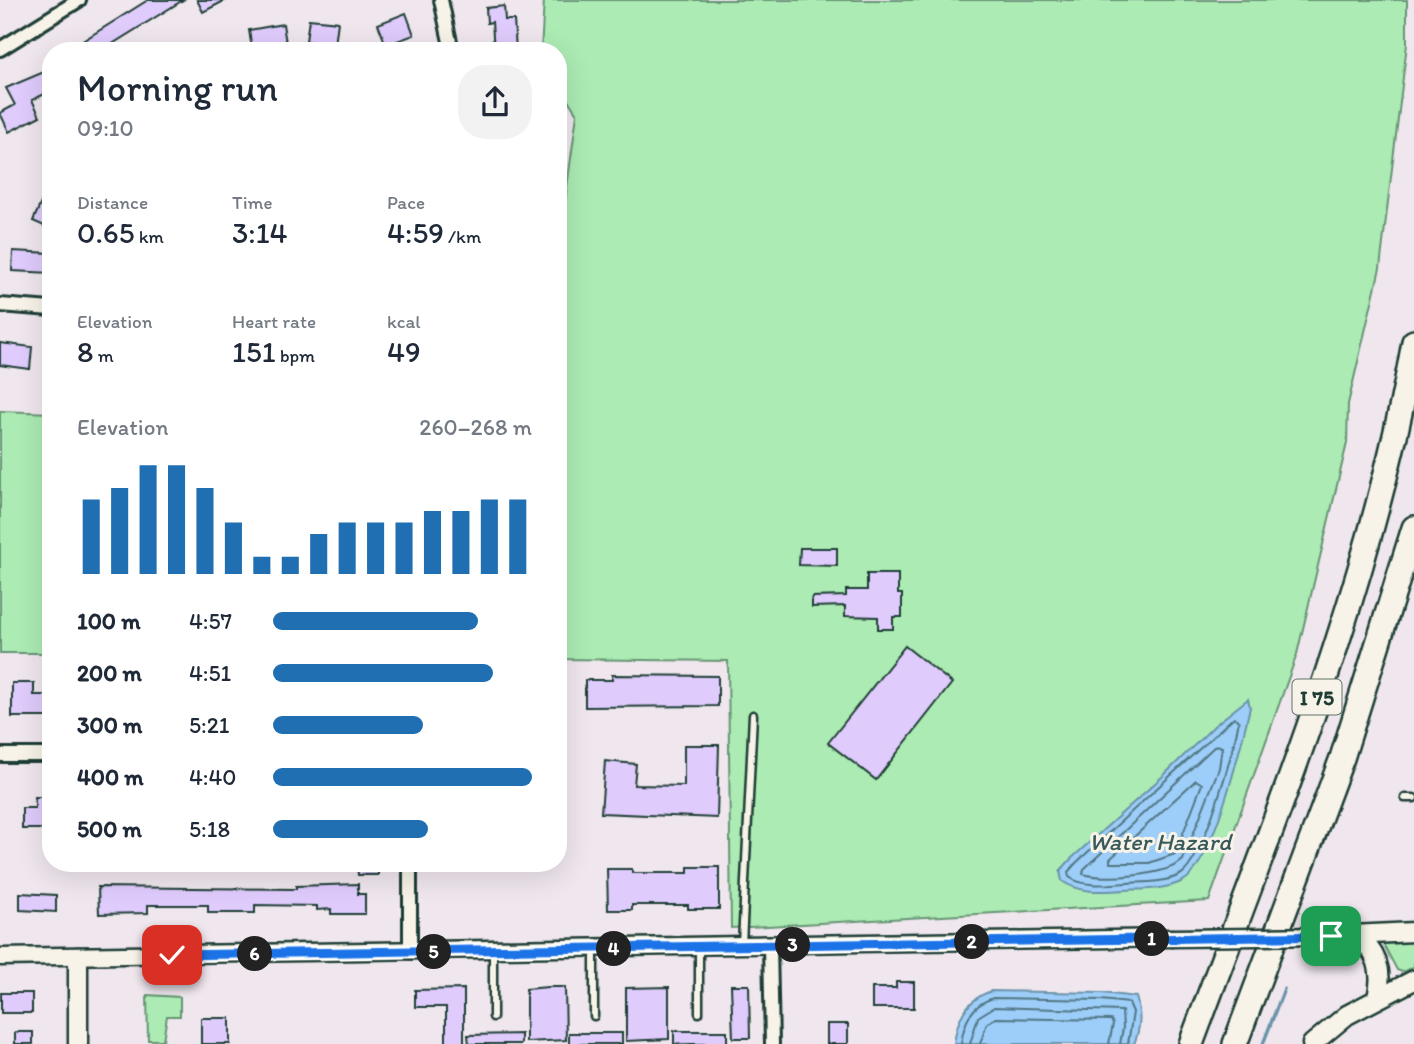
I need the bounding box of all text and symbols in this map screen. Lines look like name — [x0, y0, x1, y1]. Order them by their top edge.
text: Morning run — [77, 65, 278, 111]
button: share — [458, 65, 532, 139]
text: 09:10 — [77, 114, 134, 142]
text: Distance — [77, 191, 148, 214]
text: Time — [232, 191, 273, 214]
text: Pace — [387, 191, 425, 214]
text: 0.65 — [77, 214, 134, 251]
text: 3:14 — [232, 214, 288, 251]
text: 4:59 — [387, 214, 444, 251]
text: km — [134, 225, 164, 248]
text: /km — [444, 225, 481, 248]
text: Elevation — [77, 310, 153, 333]
text: Heart rate — [232, 310, 316, 333]
text: kcal — [387, 310, 421, 333]
text: 8 — [77, 333, 93, 370]
text: 151 — [232, 333, 276, 370]
text: 49 — [387, 333, 421, 370]
text: m — [93, 344, 114, 367]
text: bpm — [276, 344, 315, 367]
text: Elevation — [77, 413, 168, 441]
text: 260–268 m — [419, 413, 532, 441]
text: 100 m — [77, 607, 141, 635]
text: 4:57 — [189, 607, 232, 635]
text: 200 m — [77, 659, 142, 687]
text: 4:51 — [189, 659, 231, 687]
road number: I 75 — [1292, 680, 1342, 714]
text: 300 m — [77, 711, 142, 739]
text: 5:21 — [189, 711, 229, 739]
text: 400 m — [77, 763, 144, 791]
text: 4:40 — [189, 763, 236, 791]
text: 500 m — [77, 815, 142, 843]
text: 5:18 — [189, 815, 230, 843]
water label: Water Hazard — [1089, 827, 1233, 856]
pin — [1301, 906, 1361, 966]
icon: arrive — [1312, 917, 1350, 955]
pin: 1 — [1134, 922, 1170, 956]
pin — [142, 925, 202, 985]
pin: 2 — [954, 925, 990, 960]
text: 1 — [1147, 927, 1156, 950]
pin: 3 — [776, 928, 810, 962]
text: 2 — [967, 930, 977, 953]
pin: 4 — [596, 932, 632, 967]
text: 3 — [787, 933, 798, 956]
pin: 5 — [416, 934, 452, 970]
icon: check — [153, 936, 191, 974]
pin: 6 — [238, 936, 272, 972]
text: 4 — [608, 937, 619, 960]
text: 5 — [429, 940, 438, 963]
text: 6 — [249, 942, 260, 965]

